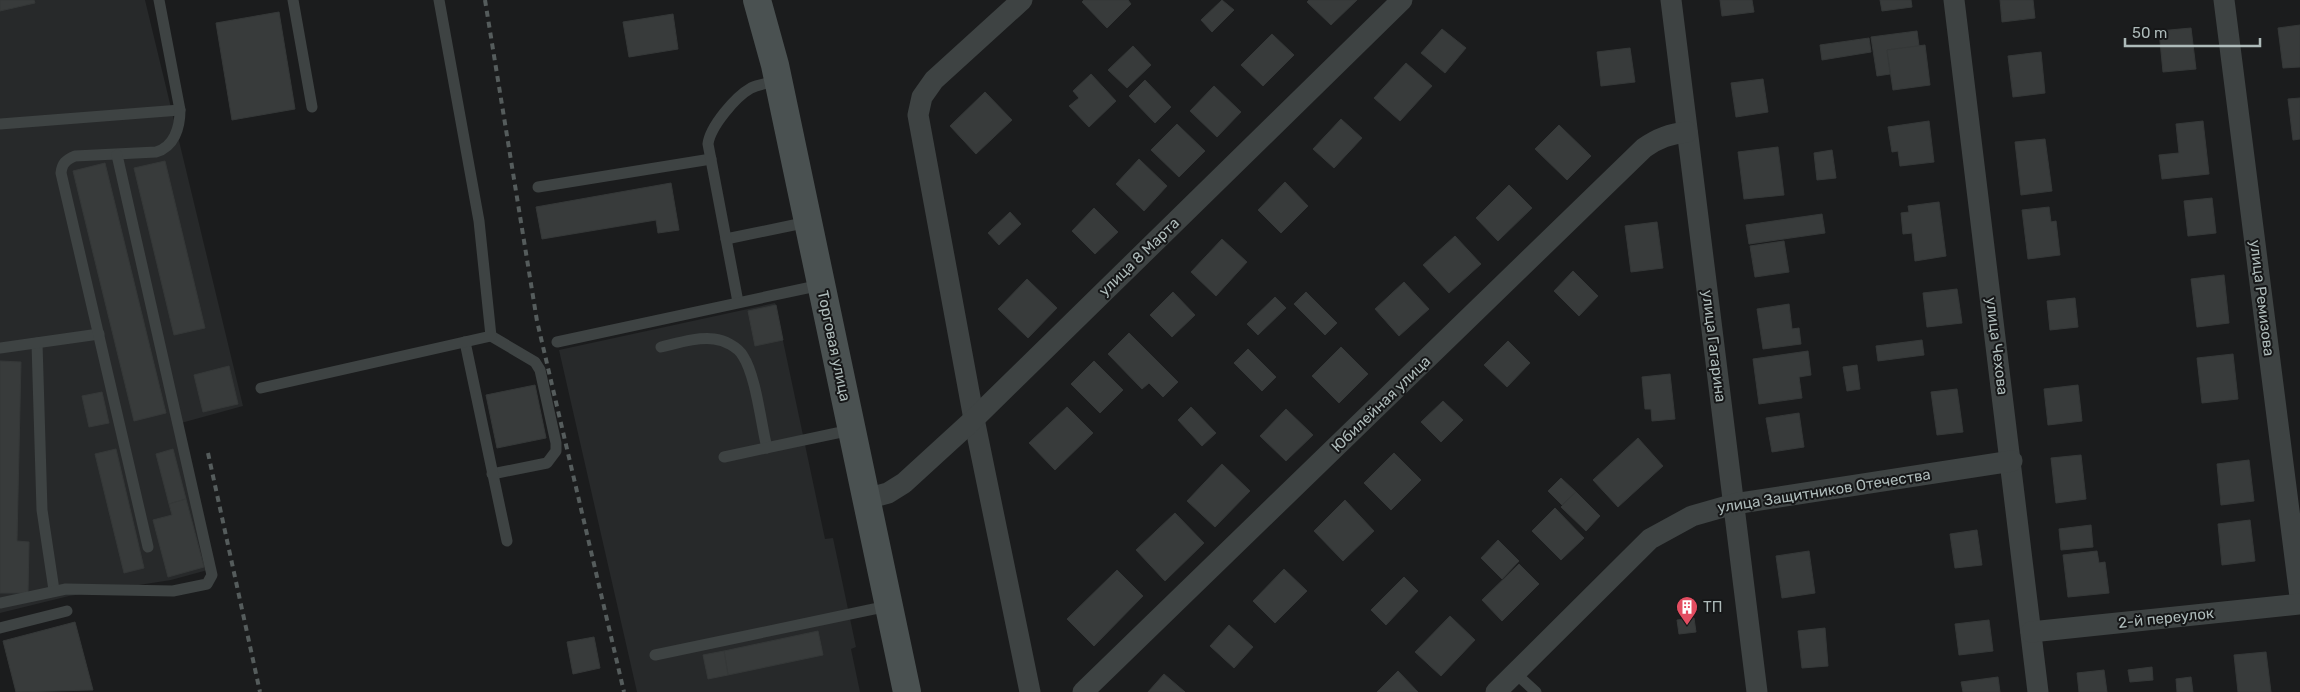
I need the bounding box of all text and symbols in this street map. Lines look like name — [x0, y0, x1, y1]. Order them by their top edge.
scale bar — [2125, 15, 2260, 47]
text: 50 m — [2132, 24, 2167, 42]
street label: улица 8 Марта — [1095, 214, 1183, 300]
street label: улица Ремизова — [2246, 239, 2278, 357]
street label: Торговая улица — [813, 289, 855, 403]
street label: улица Гагарина — [1698, 289, 1730, 403]
street label: улица Чехова — [1982, 296, 2012, 396]
street label: Юбилейная улица — [1328, 352, 1434, 456]
street label: улица Защитников Отечества — [1716, 465, 1932, 517]
building icon: ТП — [1675, 595, 1699, 626]
place label: ТП — [1703, 598, 1722, 616]
street label: 2-й переулок — [2117, 604, 2215, 632]

